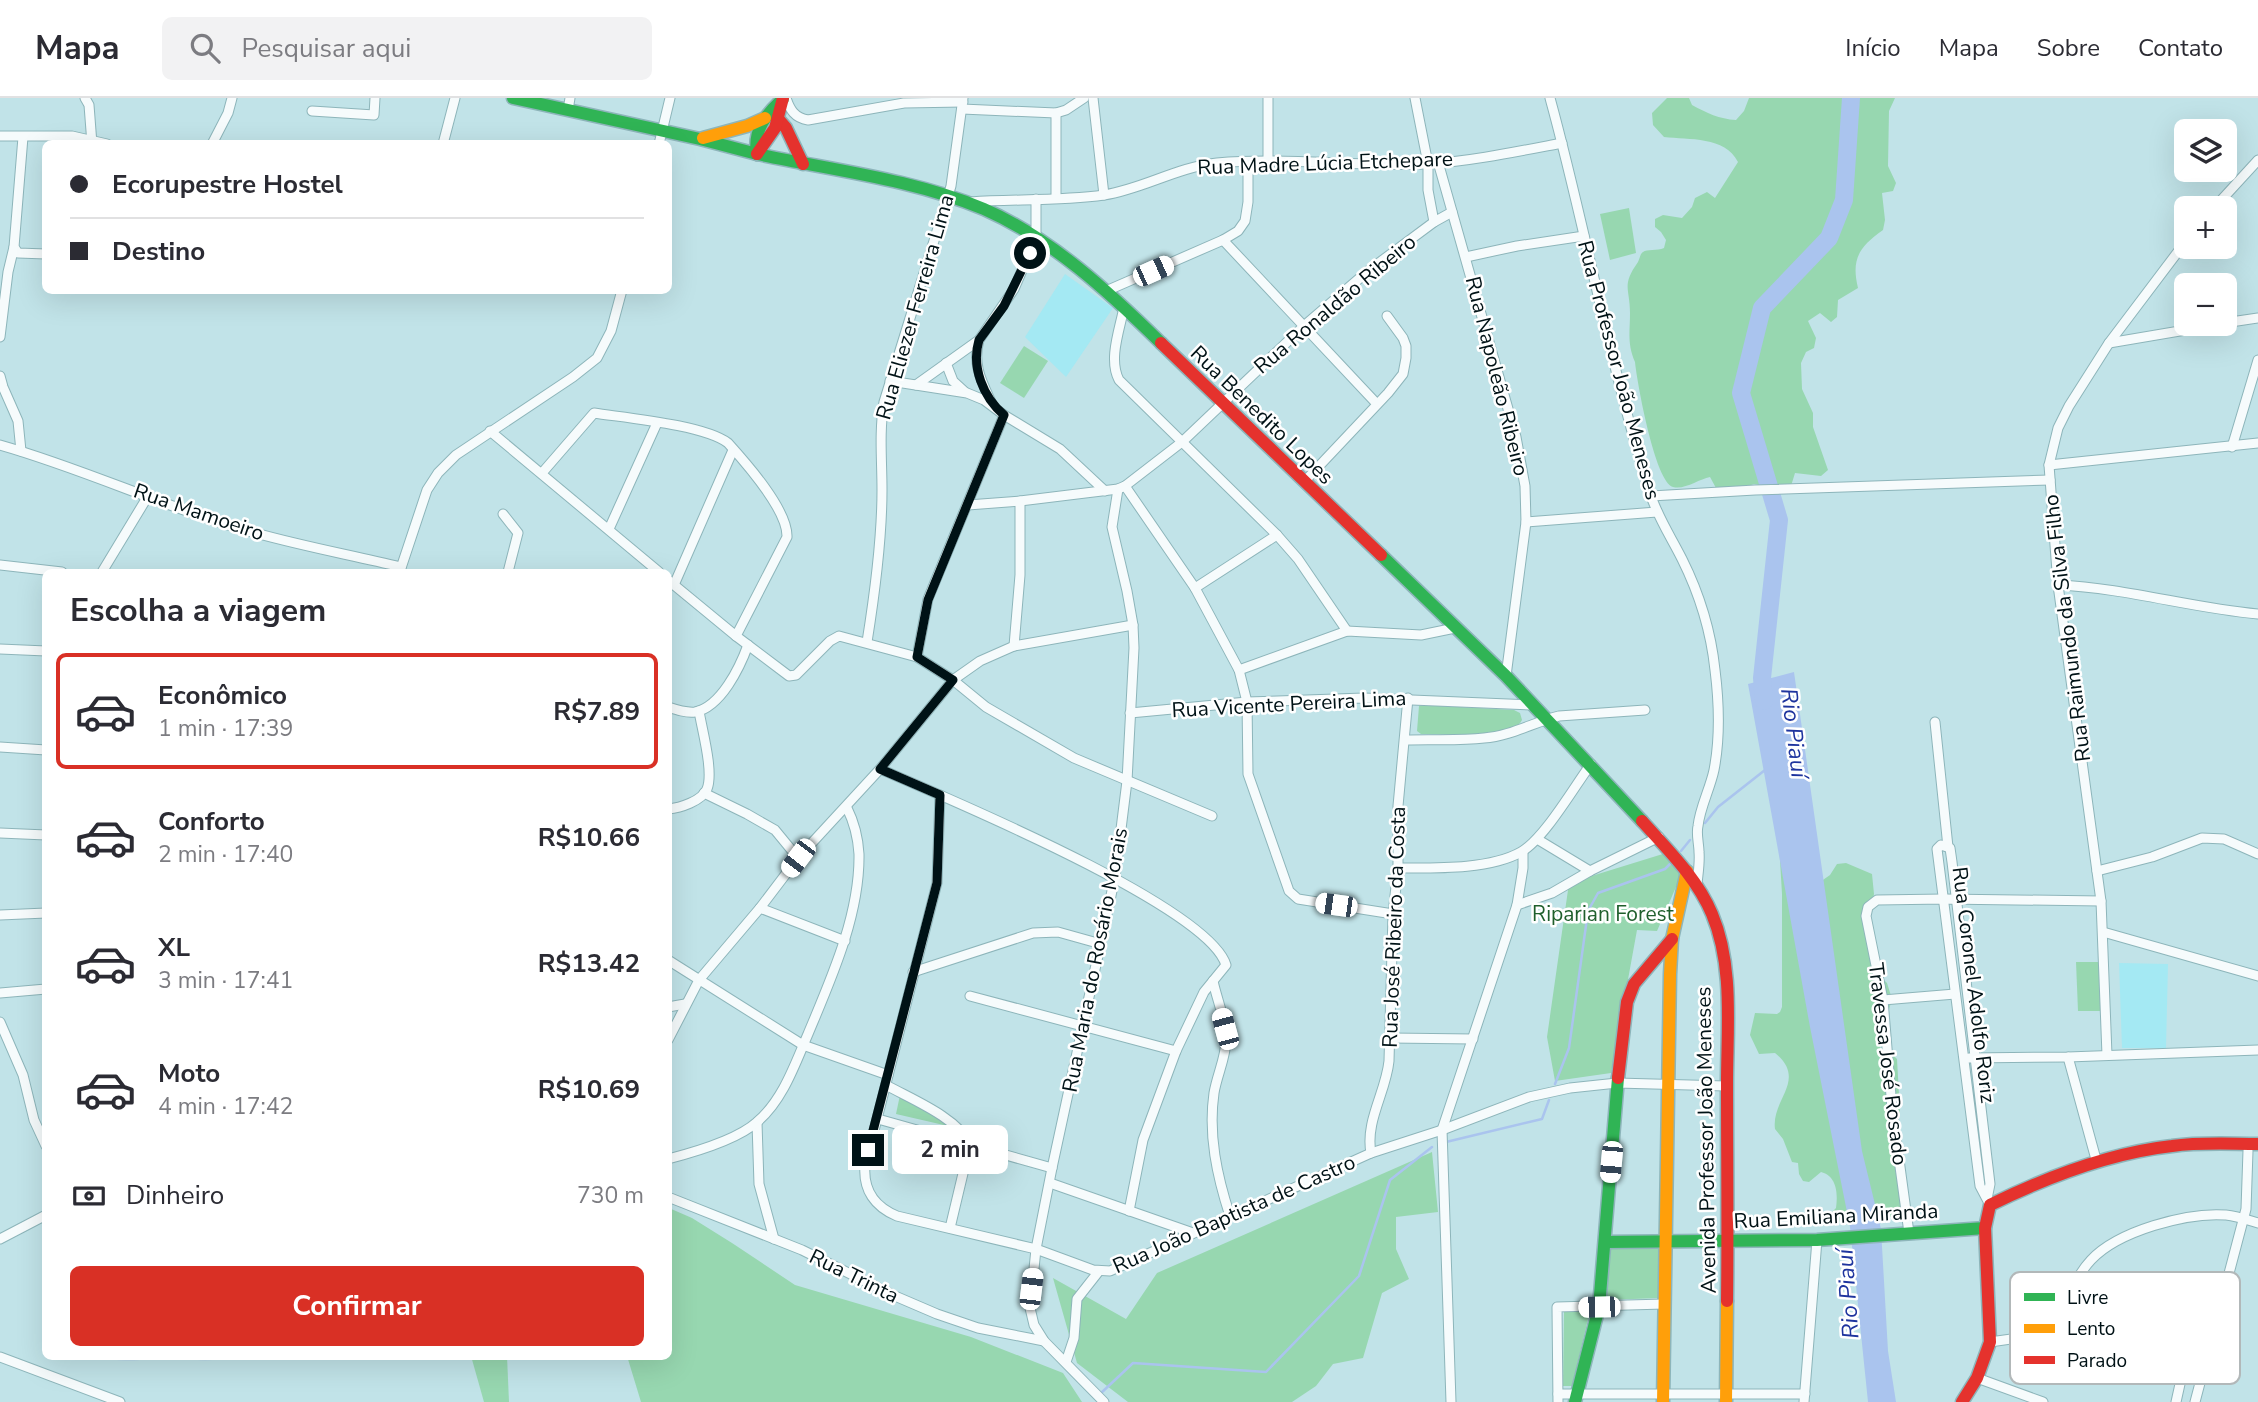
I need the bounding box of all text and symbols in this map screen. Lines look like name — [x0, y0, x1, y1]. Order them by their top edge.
search box — [162, 17, 652, 80]
text: Mapa — [35, 26, 120, 71]
icon: search — [186, 29, 224, 67]
text: Pesquisar aqui — [242, 31, 411, 66]
text: Início — [1845, 32, 1901, 64]
text: Mapa — [1939, 32, 1999, 64]
text: Sobre — [2037, 32, 2100, 64]
text: Contato — [2138, 32, 2223, 64]
map controls — [2174, 119, 2237, 336]
button: layers — [2174, 119, 2237, 182]
street label: Rua Madre Lúcia Etchepare — [1197, 145, 1453, 181]
text: Ecorupestre Hostel — [112, 167, 343, 202]
street label: Rua Eliezer Ferreira Lima — [869, 191, 961, 423]
button: + — [2174, 196, 2237, 259]
street label: Rua Ronaldão Ribeiro — [1248, 228, 1422, 380]
text: Destino — [112, 234, 205, 269]
route start — [1014, 237, 1046, 269]
street label: Rua Professor João Meneses — [1571, 237, 1667, 503]
car — [1130, 253, 1177, 289]
street label: Rua Napoleão Ribeiro — [1459, 273, 1535, 479]
button: − — [2174, 273, 2237, 336]
street label: Rua Benedito Lopes — [1184, 339, 1340, 491]
street label: Rua Mamoeiro — [130, 477, 268, 547]
street label: Rua Raimundo da Silva Filho — [2037, 493, 2097, 763]
text: Escolha a viagem — [70, 589, 326, 632]
text: Econômico — [158, 678, 287, 713]
icon: car — [74, 680, 137, 743]
street label: Rua Vicente Pereira Lima — [1171, 684, 1407, 724]
water label: Rio Piauí — [1773, 687, 1815, 783]
text: R$7.89 — [553, 694, 640, 729]
text: 1 min · 17:39 — [158, 713, 293, 744]
text: Conforto — [158, 804, 265, 839]
icon: car — [74, 806, 137, 869]
street label: Rua José Ribeiro da Costa — [1376, 806, 1412, 1048]
text: R$10.66 — [538, 820, 640, 855]
street label: Rua Maria do Rosário Morais — [1056, 825, 1134, 1095]
car — [777, 835, 820, 881]
text: 2 min · 17:40 — [158, 839, 293, 870]
street label: Rua Coronel Adolfo Roriz — [1946, 865, 2002, 1105]
car — [1314, 892, 1359, 918]
park label: Riparian Forest — [1532, 900, 1675, 928]
text: XL — [158, 930, 190, 965]
icon: car — [74, 932, 137, 995]
text: R$13.42 — [538, 946, 640, 981]
street label: Travessa José Rosado — [1862, 961, 1914, 1167]
text: 3 min · 17:41 — [158, 965, 293, 996]
street label: Avenida Professor João Meneses — [1689, 986, 1723, 1294]
car — [1210, 1006, 1241, 1052]
text: Moto — [158, 1056, 220, 1091]
icon: car — [74, 1058, 137, 1121]
text: R$10.69 — [538, 1072, 640, 1107]
text: 4 min · 17:42 — [158, 1091, 293, 1122]
callout: 2 min — [892, 1126, 1008, 1174]
route end — [852, 1134, 884, 1166]
text: 2 min — [920, 1134, 980, 1165]
car — [1599, 1140, 1624, 1184]
street label: Rua João Baptista de Castro — [1108, 1148, 1360, 1280]
icon: cash — [70, 1177, 108, 1215]
text: Dinheiro — [126, 1178, 224, 1213]
text: 730 m — [577, 1180, 644, 1211]
street label: Rua Emiliana Miranda — [1733, 1197, 1939, 1235]
street label: Rua Trinta — [805, 1242, 903, 1310]
water label: Rio Piauí — [1829, 1245, 1867, 1340]
button: Confirmar — [70, 1266, 644, 1346]
car — [1019, 1267, 1044, 1311]
legend — [2010, 1272, 2240, 1384]
text: Livre — [2067, 1285, 2108, 1311]
car — [1578, 1296, 1621, 1318]
text: Lento — [2067, 1316, 2115, 1342]
text: Parado — [2067, 1348, 2127, 1374]

